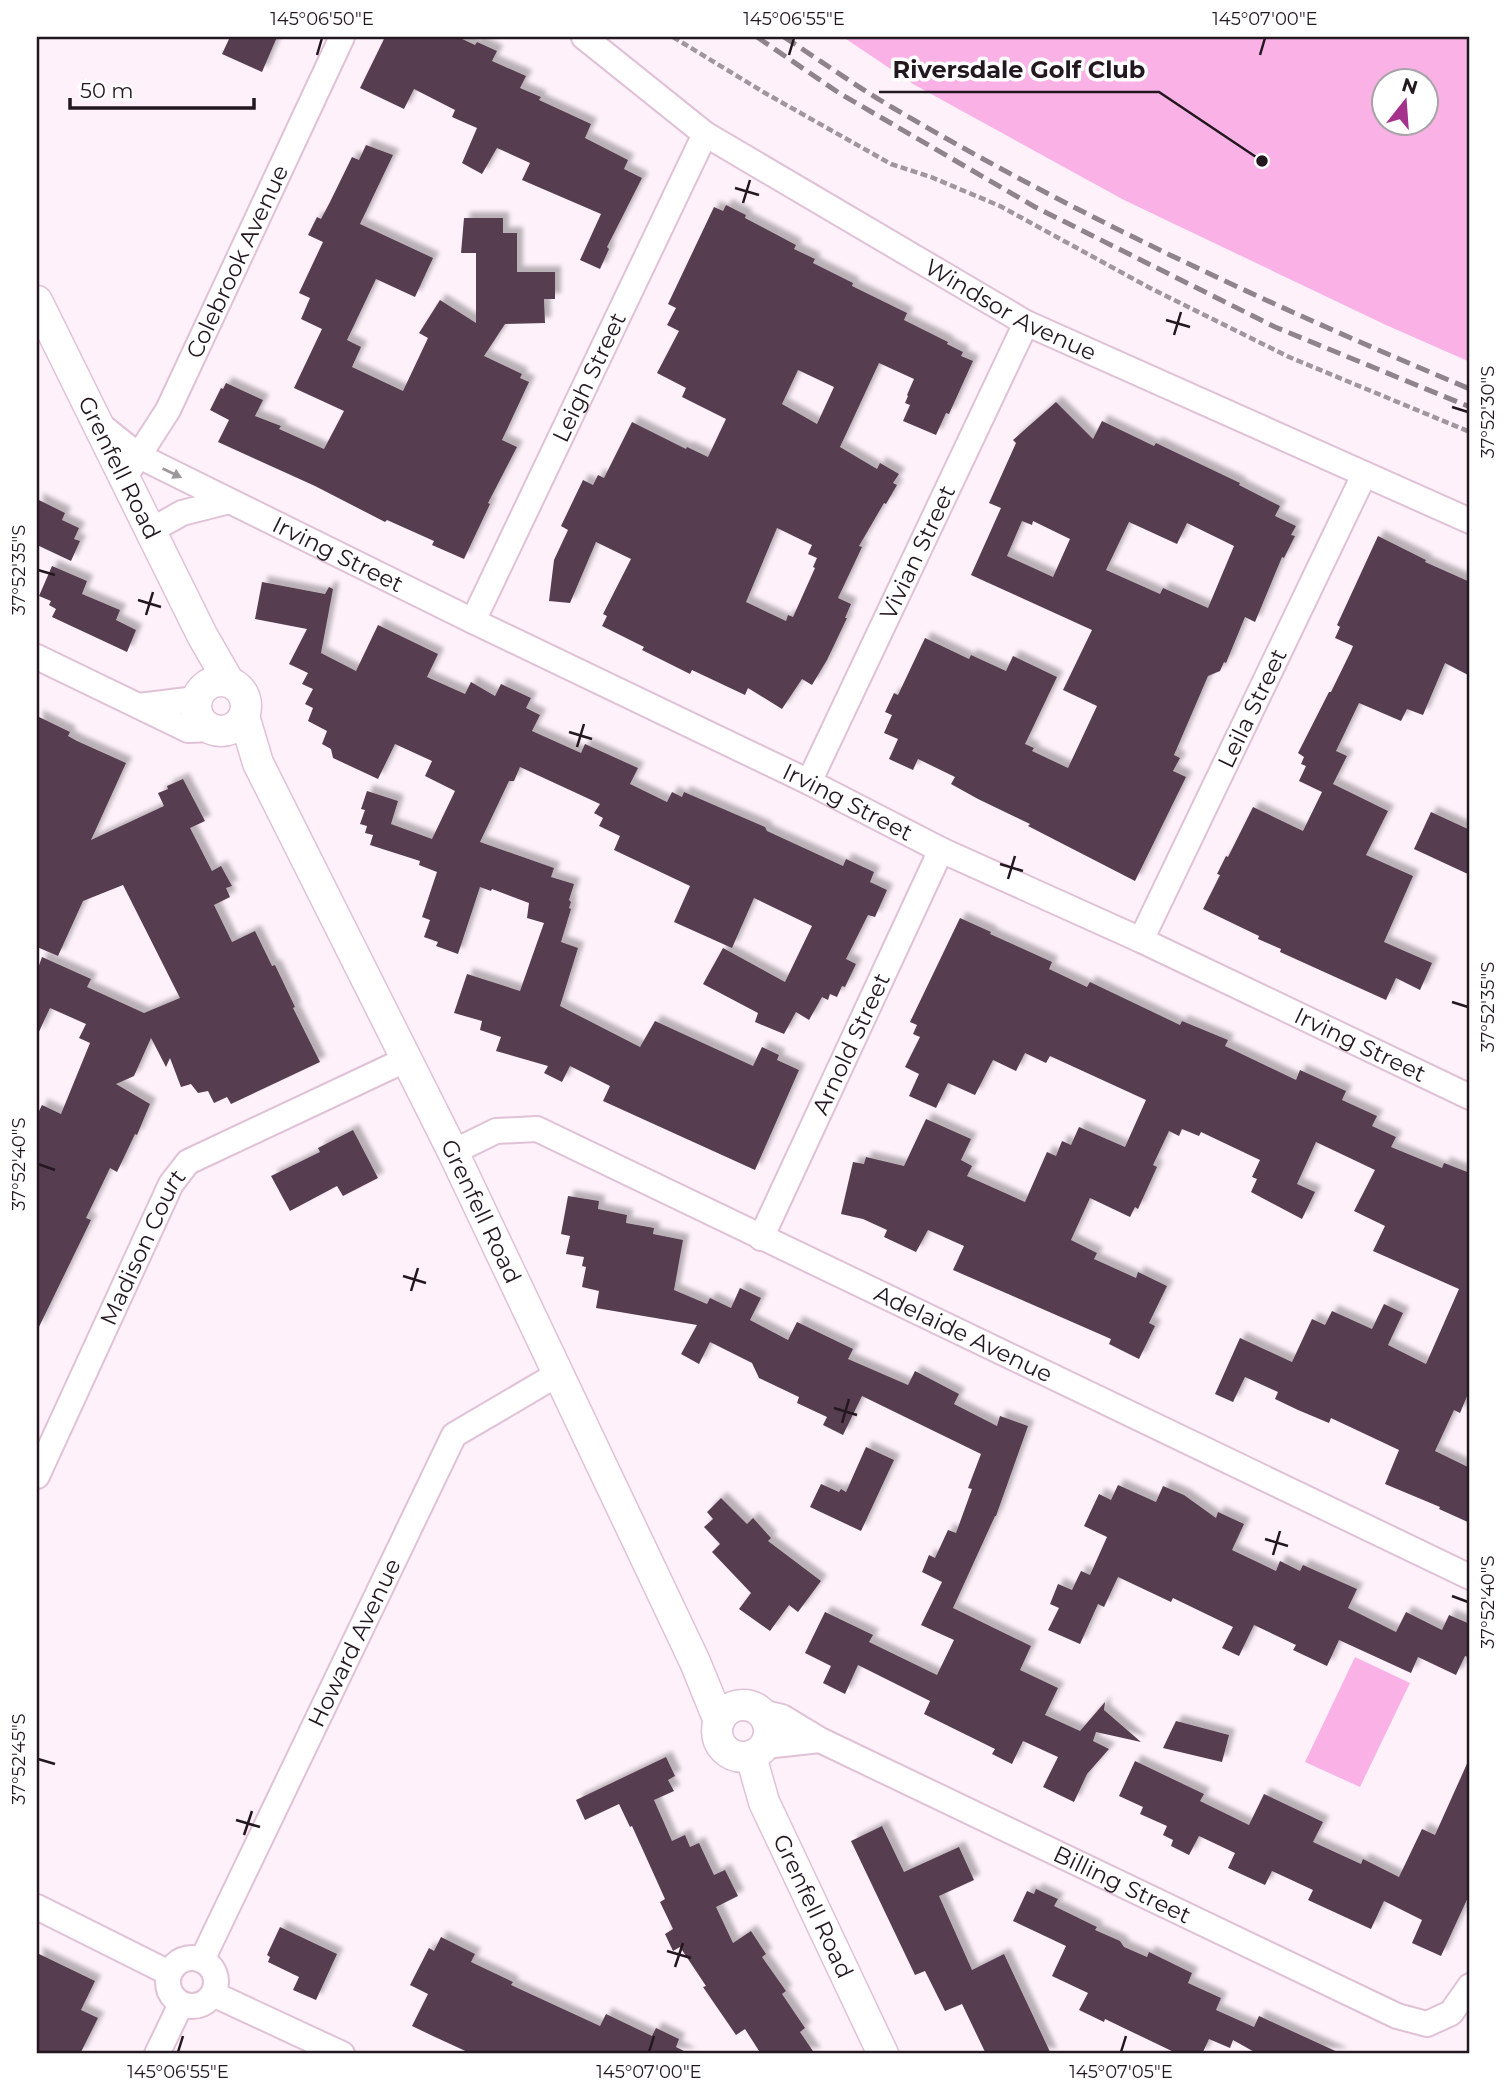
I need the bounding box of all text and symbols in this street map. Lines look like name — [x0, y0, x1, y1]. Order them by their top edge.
text: 145°06'50"E — [270, 8, 374, 30]
text: 145°06'55"E — [743, 8, 845, 30]
text: 145°07'00"E — [1212, 8, 1318, 30]
callout: Riversdale Golf Club — [879, 47, 1159, 92]
text: Riversdale Golf Club — [893, 55, 1145, 84]
scale bar — [70, 66, 254, 110]
north arrow — [1370, 66, 1440, 136]
text: N — [1399, 73, 1421, 99]
text: 50 m — [80, 78, 134, 103]
street label: Colebrook Avenue — [180, 160, 294, 363]
street label: Windsor Avenue — [920, 253, 1101, 367]
street label: Leigh Street — [546, 308, 632, 447]
text: 37°52'30"S — [1477, 366, 1499, 458]
street label: Grenfell Road — [72, 392, 167, 544]
one-way arrow — [162, 467, 182, 478]
street label: Vivian Street — [874, 481, 961, 624]
street label: Irving Street — [268, 510, 408, 598]
text: 37°52'35"S — [8, 525, 30, 615]
street label: Leila Street — [1212, 644, 1293, 772]
street label: Irving Street — [778, 758, 917, 847]
text: 37°52'35"S — [1477, 962, 1499, 1052]
street label: Arnold Street — [806, 969, 896, 1119]
street label: Irving Street — [1290, 1001, 1430, 1088]
text: 37°52'40"S — [8, 1117, 30, 1211]
street label: Grenfell Road — [435, 1135, 527, 1288]
street label: Madison Court — [94, 1163, 191, 1330]
street label: Adelaide Avenue — [870, 1279, 1057, 1388]
street label: Howard Avenue — [302, 1554, 407, 1731]
text: 37°52'40"S — [1477, 1555, 1499, 1649]
text: 37°52'45"S — [8, 1713, 30, 1805]
street label: Grenfell Road — [767, 1830, 859, 1983]
street label: Billing Street — [1049, 1840, 1195, 1929]
text: 145°06'55"E — [127, 2061, 229, 2083]
text: 145°07'00"E — [596, 2061, 702, 2083]
text: 145°07'05"E — [1069, 2061, 1173, 2083]

